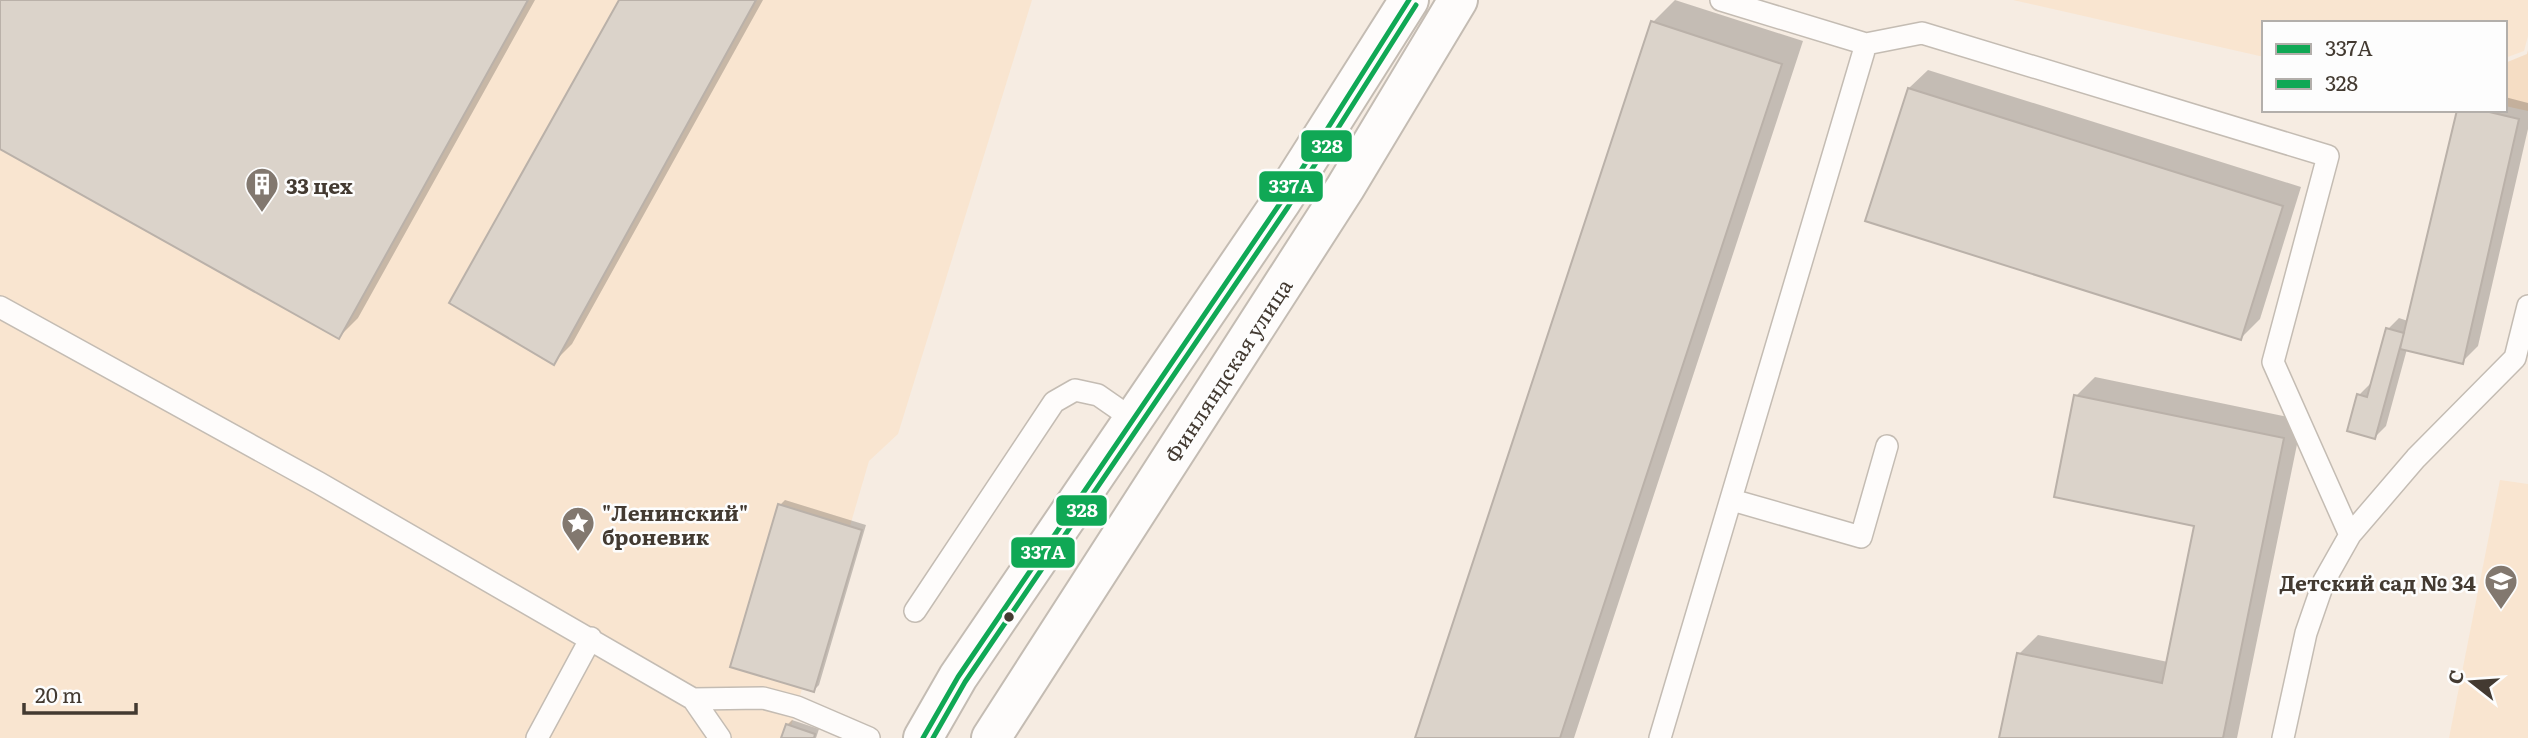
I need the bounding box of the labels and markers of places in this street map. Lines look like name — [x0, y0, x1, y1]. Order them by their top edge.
building icon: 33 цех — [243, 165, 281, 214]
place label: 33 цех — [286, 169, 353, 200]
place label: "Ленинский" броневик — [602, 496, 748, 551]
place icon: "Ленинский" броневик — [559, 504, 597, 553]
school or university icon: Детский сад № 34 — [2482, 562, 2520, 611]
place label: Детский сад № 34 — [2279, 566, 2476, 597]
unlabelled marker — [1002, 610, 1016, 624]

